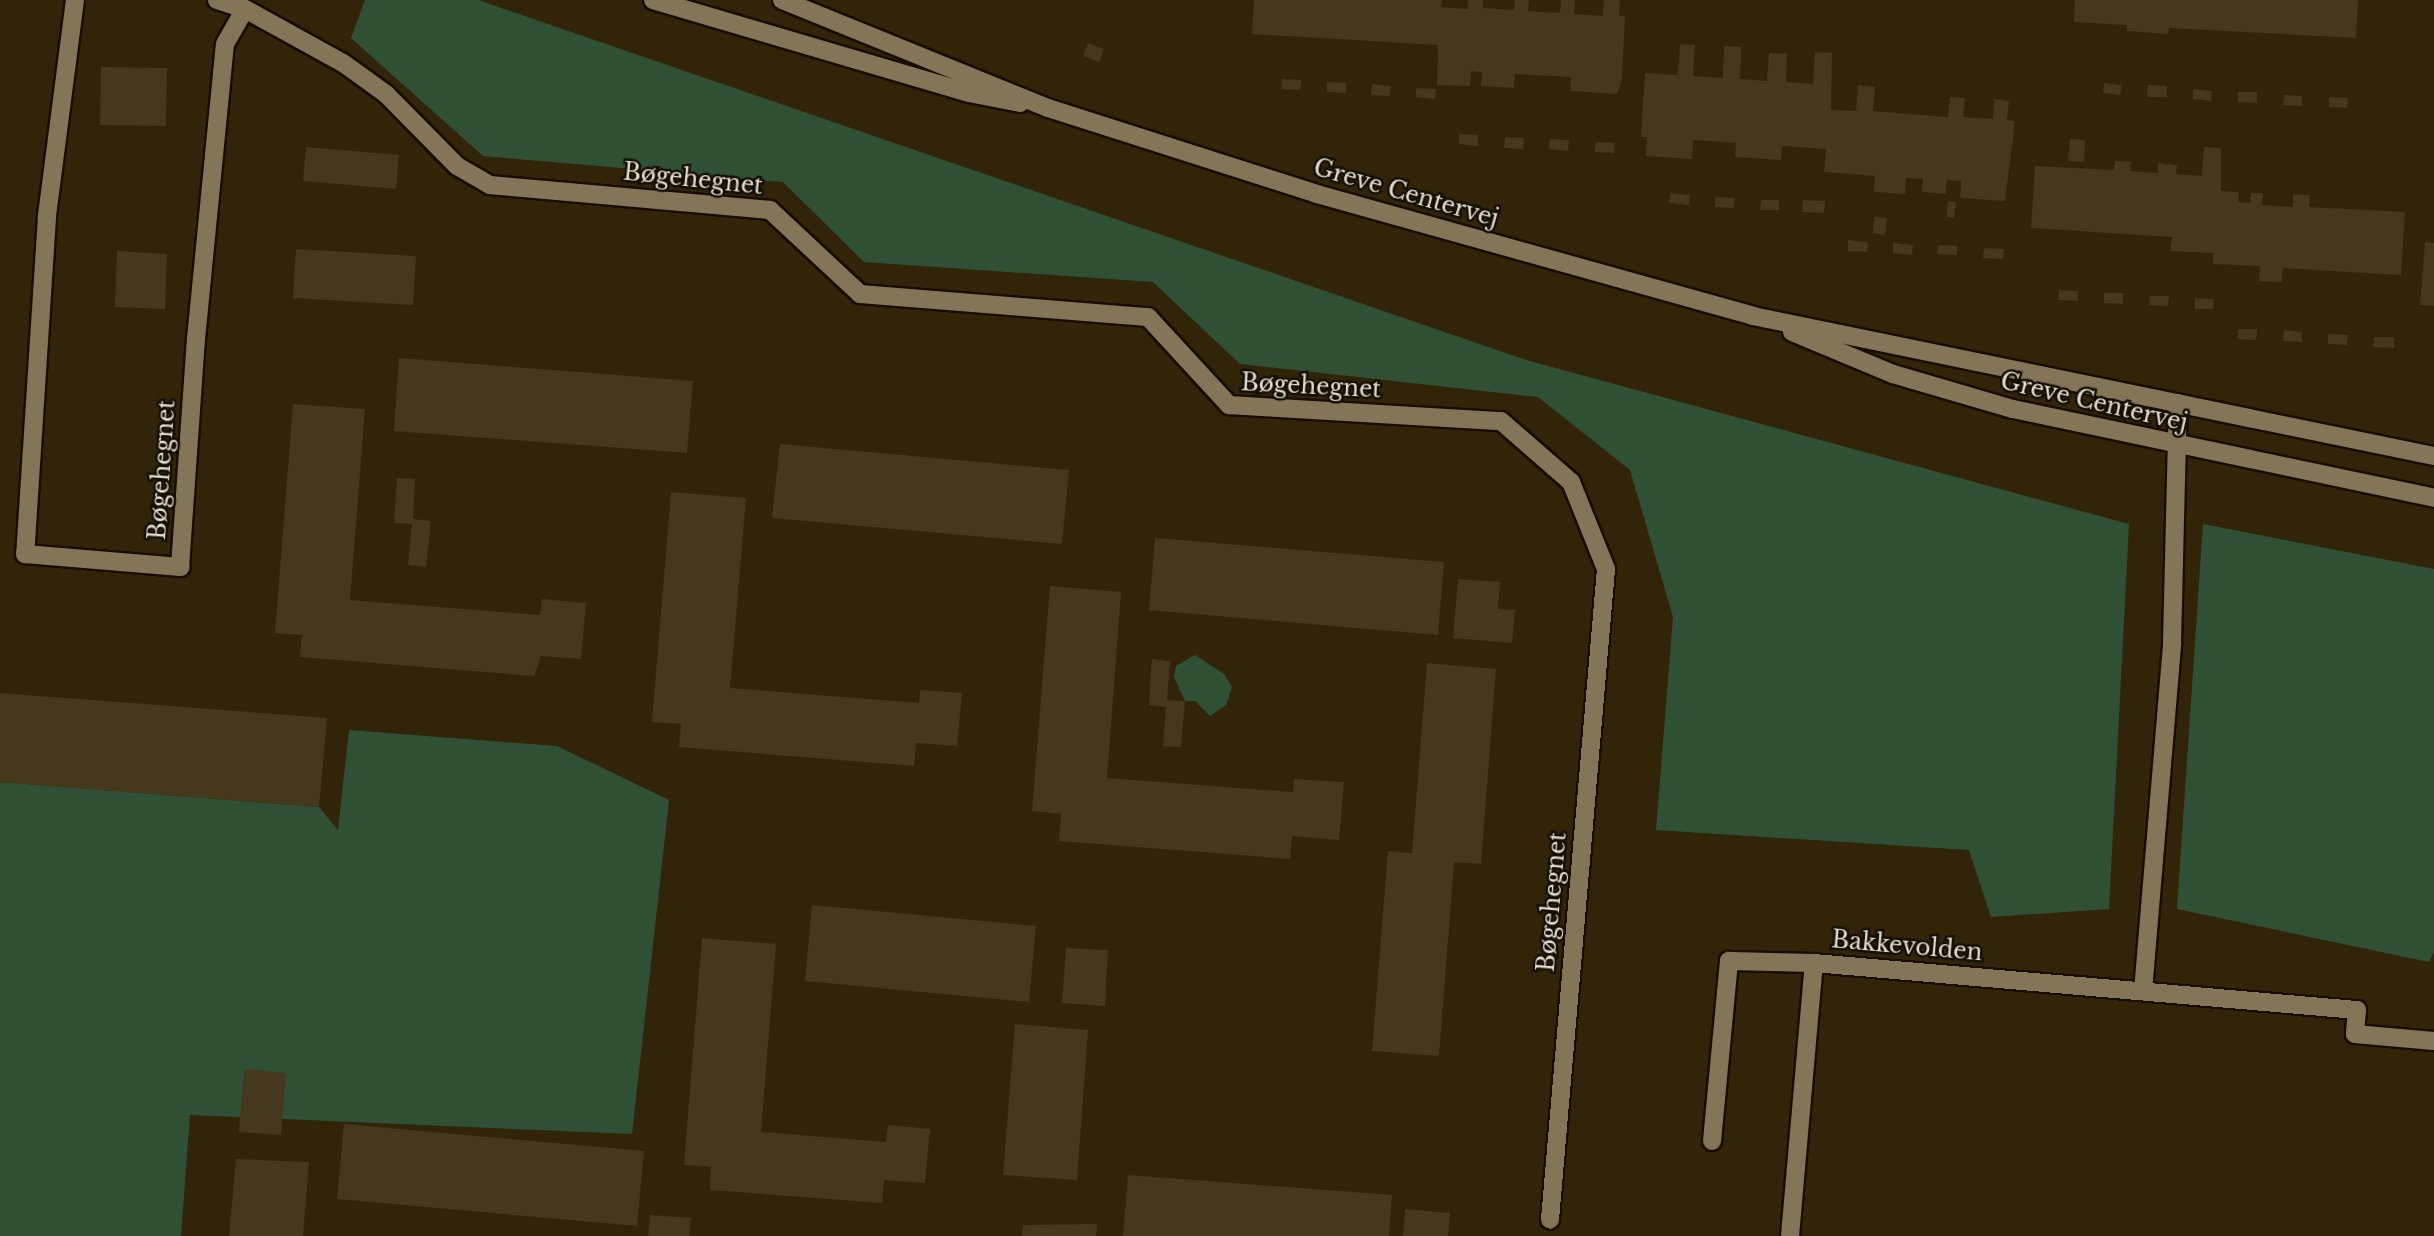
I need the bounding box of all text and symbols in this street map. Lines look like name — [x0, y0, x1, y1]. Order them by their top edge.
street label: Greve Centervej — [1310, 153, 1502, 233]
street label: Bøgehegnet — [622, 158, 764, 200]
street label: Greve Centervej — [1998, 367, 2190, 437]
street label: Bøgehegnet — [1240, 369, 1382, 403]
street label: Bøgehegnet — [143, 399, 181, 541]
street label: Bøgehegnet — [1532, 831, 1572, 973]
street label: Bakkevolden — [1830, 926, 1984, 966]

